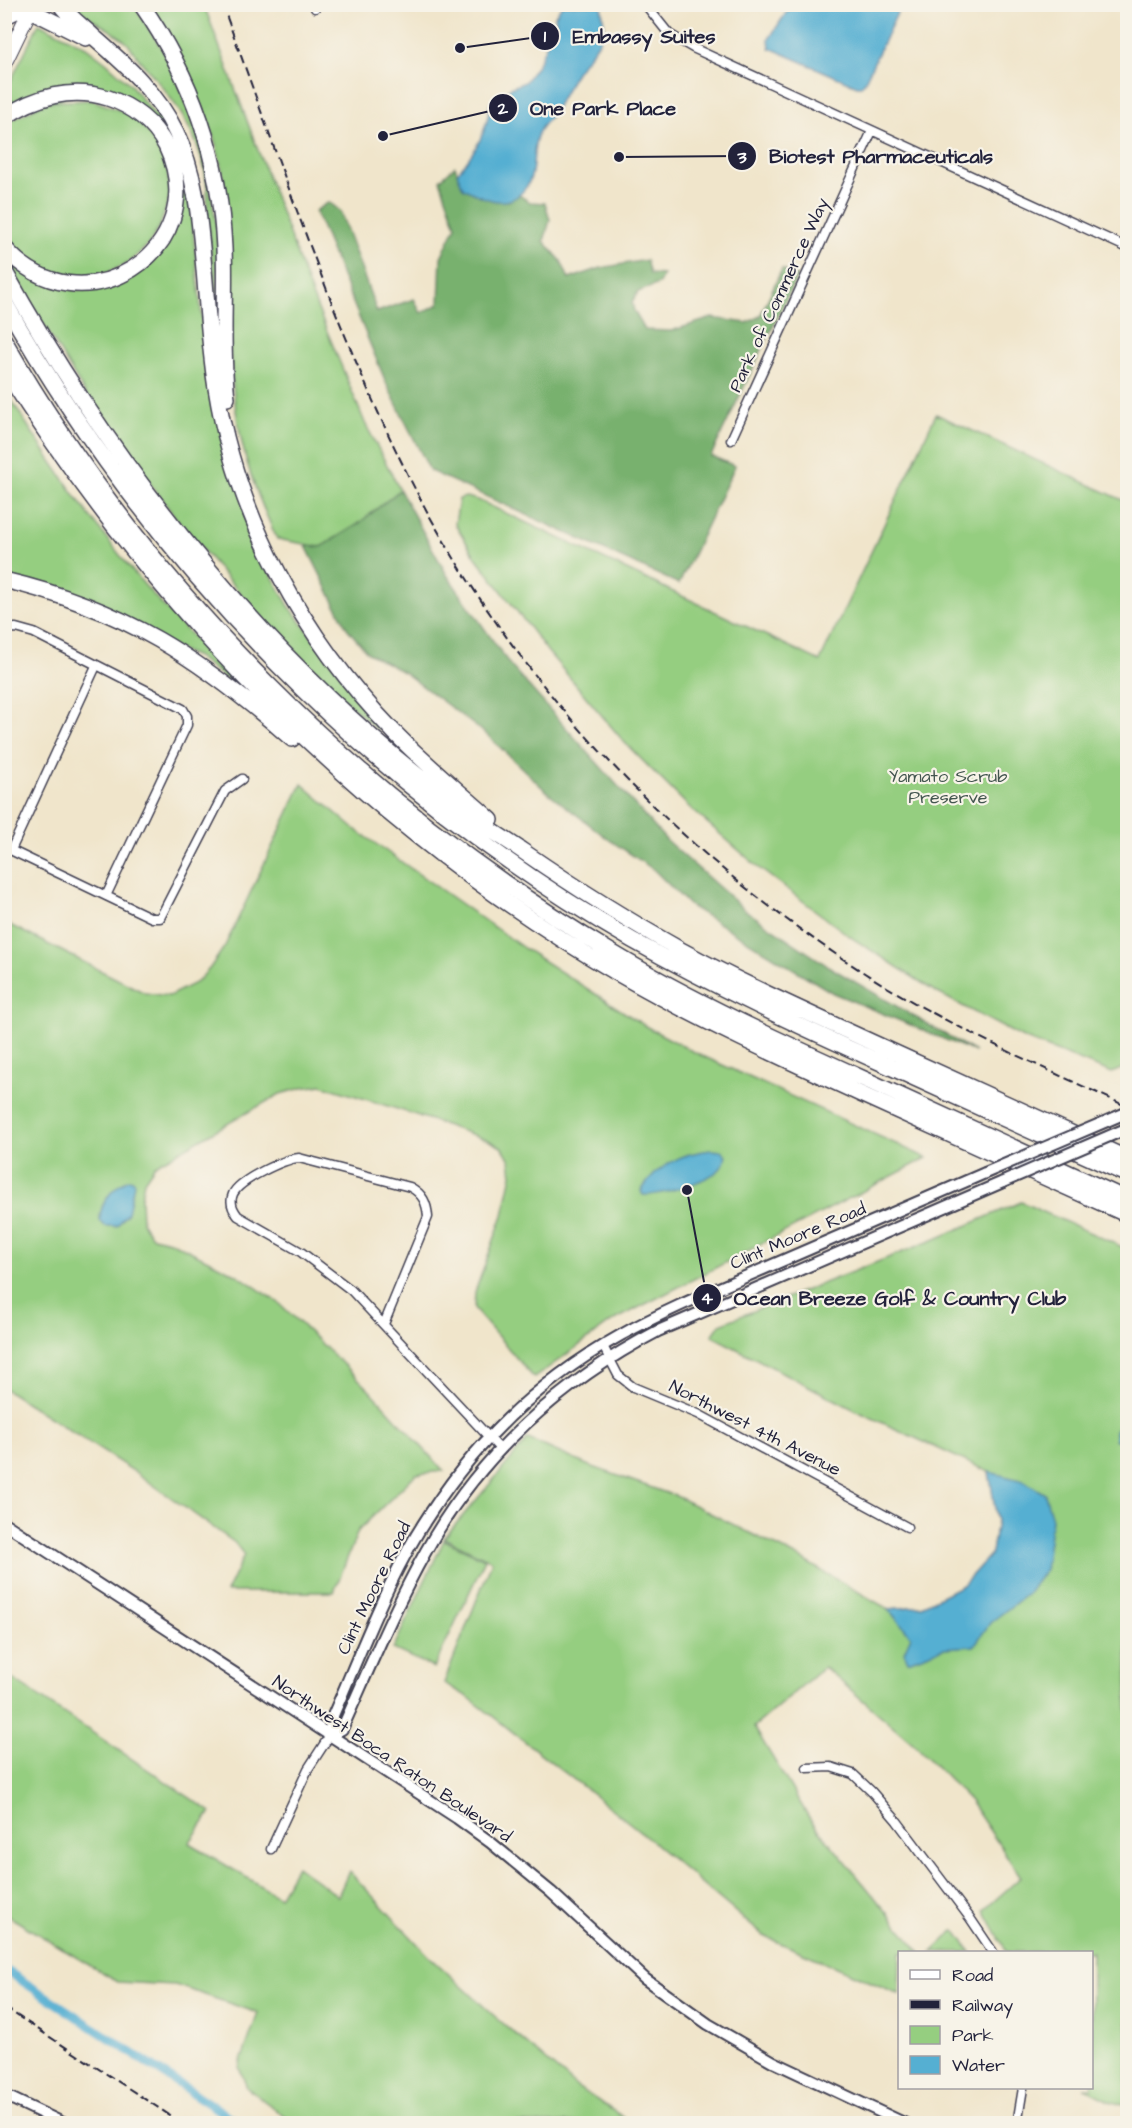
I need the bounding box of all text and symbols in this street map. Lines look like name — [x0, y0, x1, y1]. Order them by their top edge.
callout: Embassy Suites — [530, 17, 727, 55]
text: Embassy Suites — [573, 23, 715, 52]
text: 1 — [544, 24, 547, 49]
callout: One Park Place — [488, 89, 688, 127]
text: One Park Place — [530, 95, 676, 123]
text: 2 — [497, 96, 509, 121]
callout: Biotest Pharmaceuticals — [727, 137, 1005, 175]
text: Biotest Pharmaceuticals — [769, 143, 993, 171]
text: 3 — [736, 145, 747, 170]
street label: Park of Commerce Way — [723, 194, 836, 397]
park label: Yamato Scrub Preserve — [889, 764, 1007, 810]
street label: Clint Moore Road — [726, 1196, 870, 1276]
callout: Ocean Breeze Golf & Country Club — [692, 1279, 1078, 1317]
text: Ocean Breeze Golf & Country Club — [734, 1285, 1067, 1314]
text: 4 — [701, 1286, 714, 1311]
street label: Northwest 4th Avenue — [665, 1374, 845, 1482]
street label: Clint Moore Road — [331, 1517, 417, 1659]
street label: Northwest Boca Raton Boulevard — [267, 1669, 517, 1849]
legend — [898, 1951, 1093, 2089]
text: Road — [952, 1963, 993, 1988]
text: Railway — [952, 1993, 1013, 2019]
text: Park — [952, 2023, 994, 2048]
text: Water — [952, 2053, 1005, 2078]

